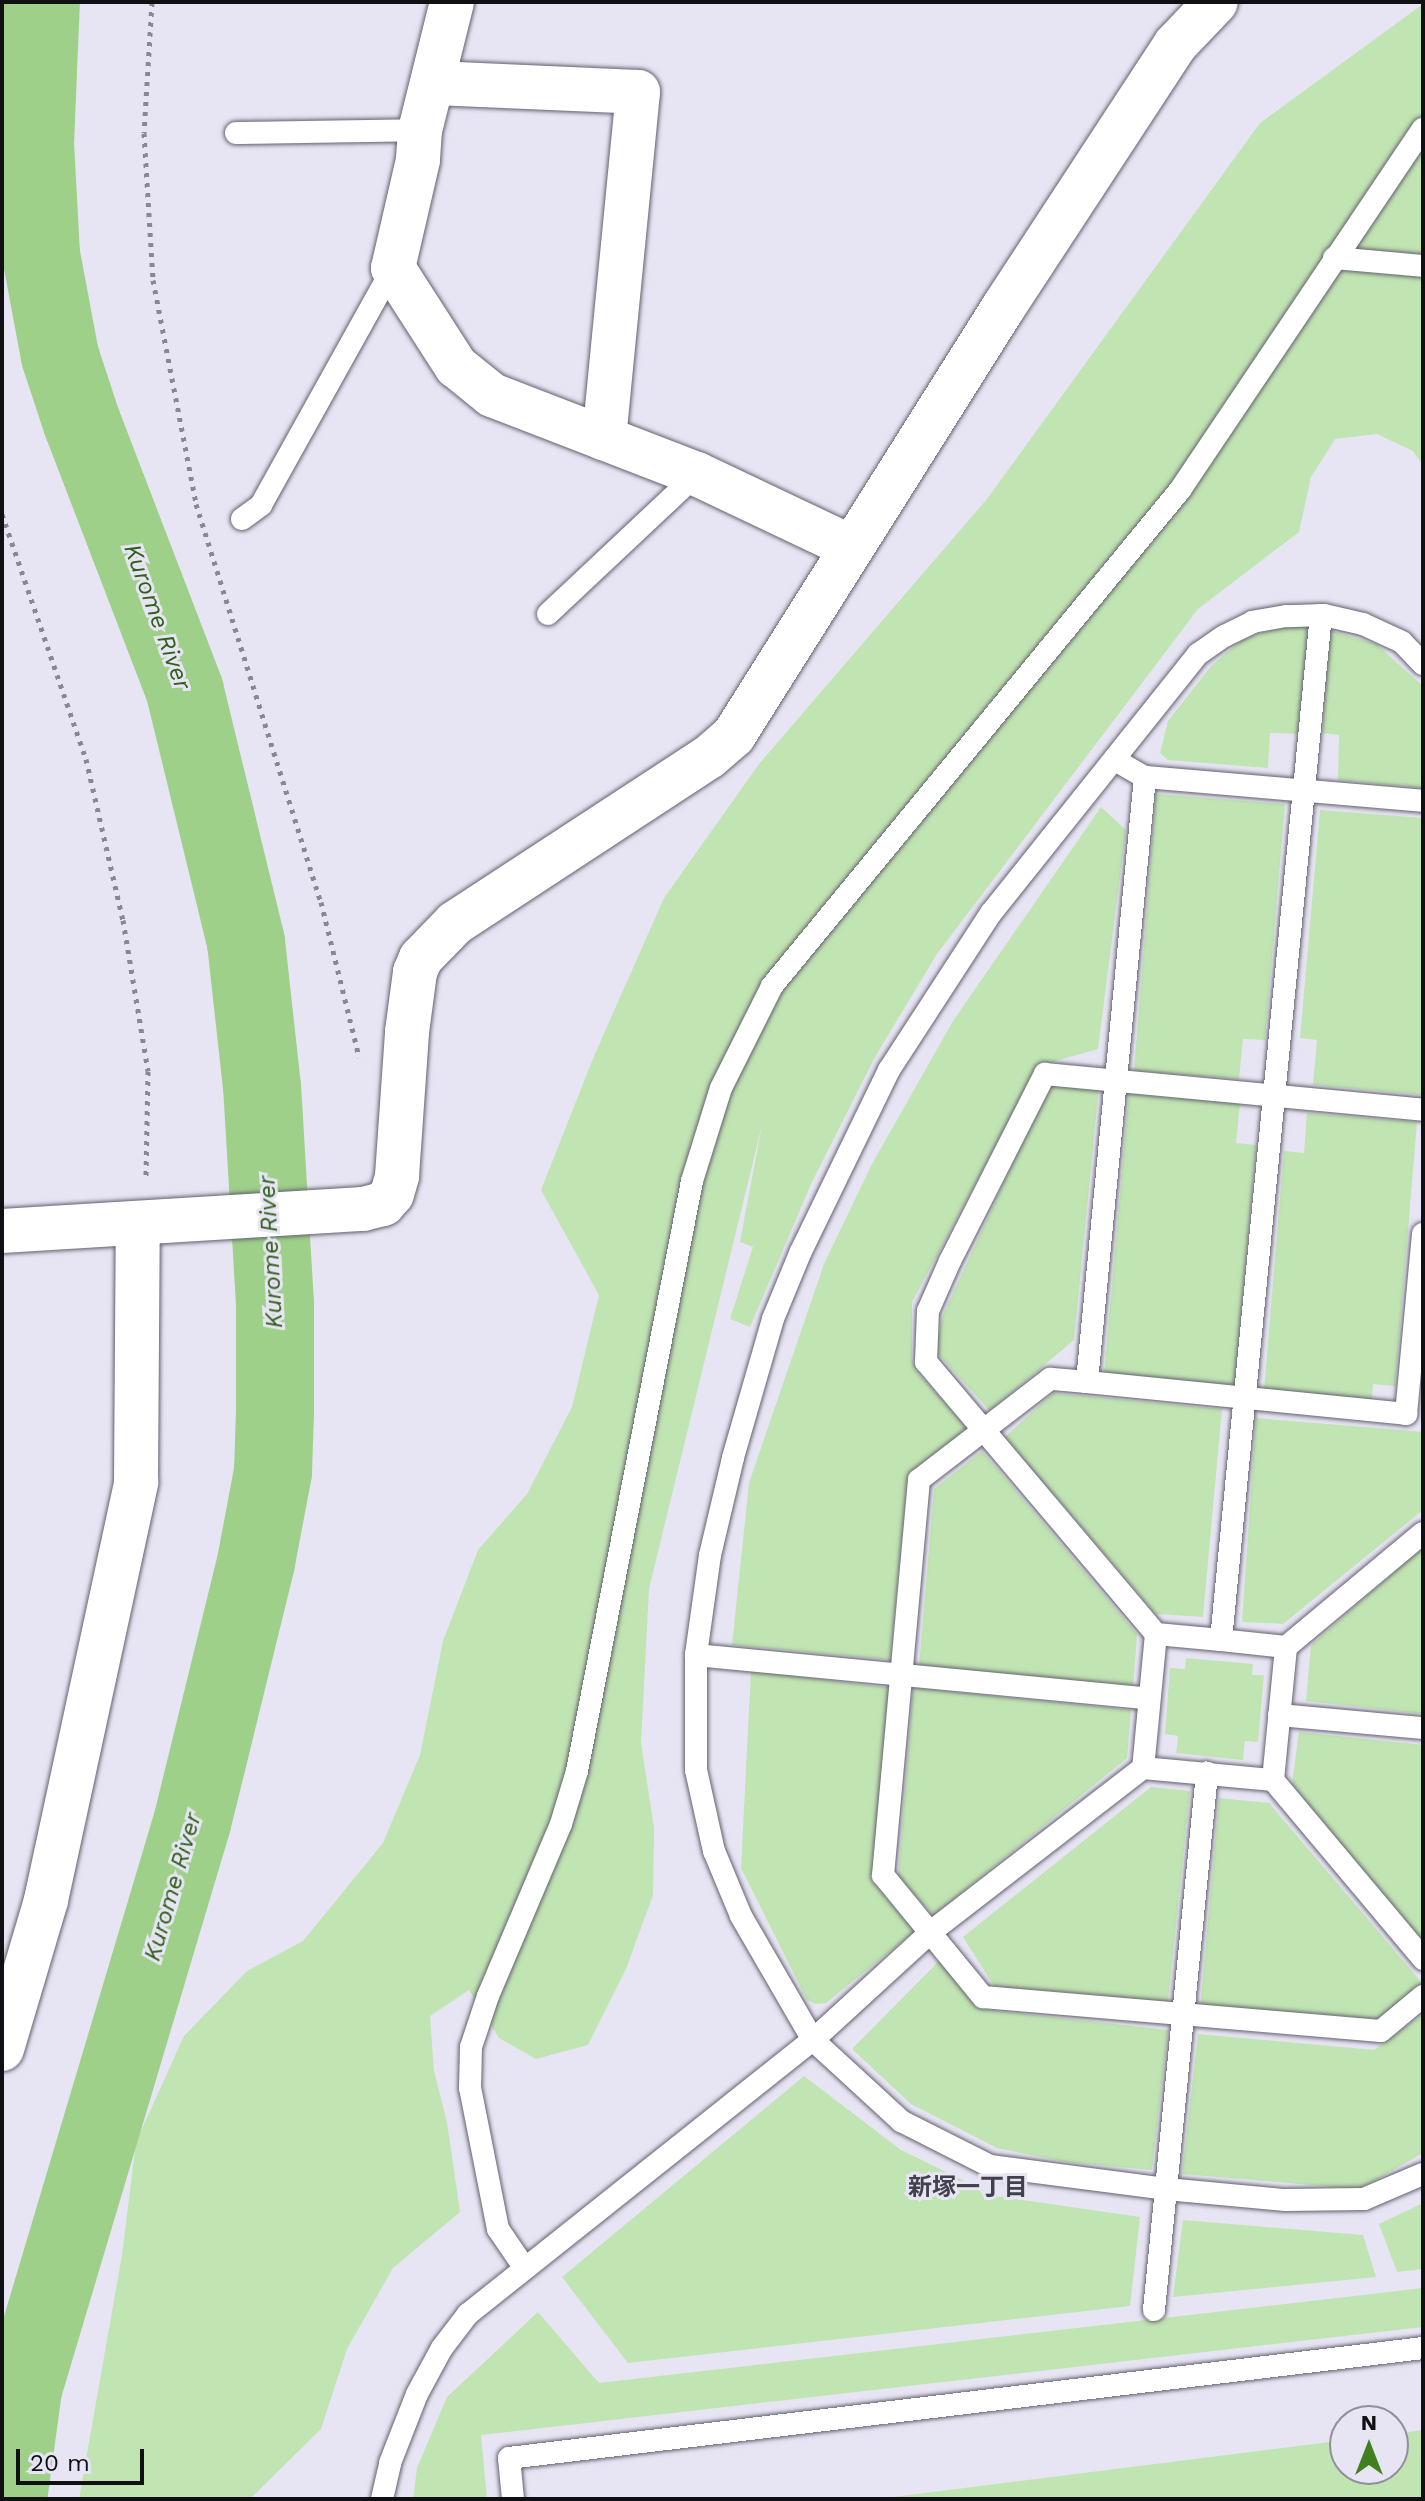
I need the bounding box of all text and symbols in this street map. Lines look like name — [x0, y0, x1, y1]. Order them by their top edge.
water label: Kurome River — [117, 540, 197, 694]
water label: Kurome River — [253, 1175, 289, 1329]
water label: Kurome River — [138, 1809, 208, 1965]
district label: 新塚一丁目 — [908, 2174, 1028, 2202]
north arrow — [1329, 2405, 1409, 2485]
text: N — [1361, 2410, 1377, 2435]
scale bar — [20, 2433, 148, 2483]
text: 20 m — [30, 2449, 90, 2477]

